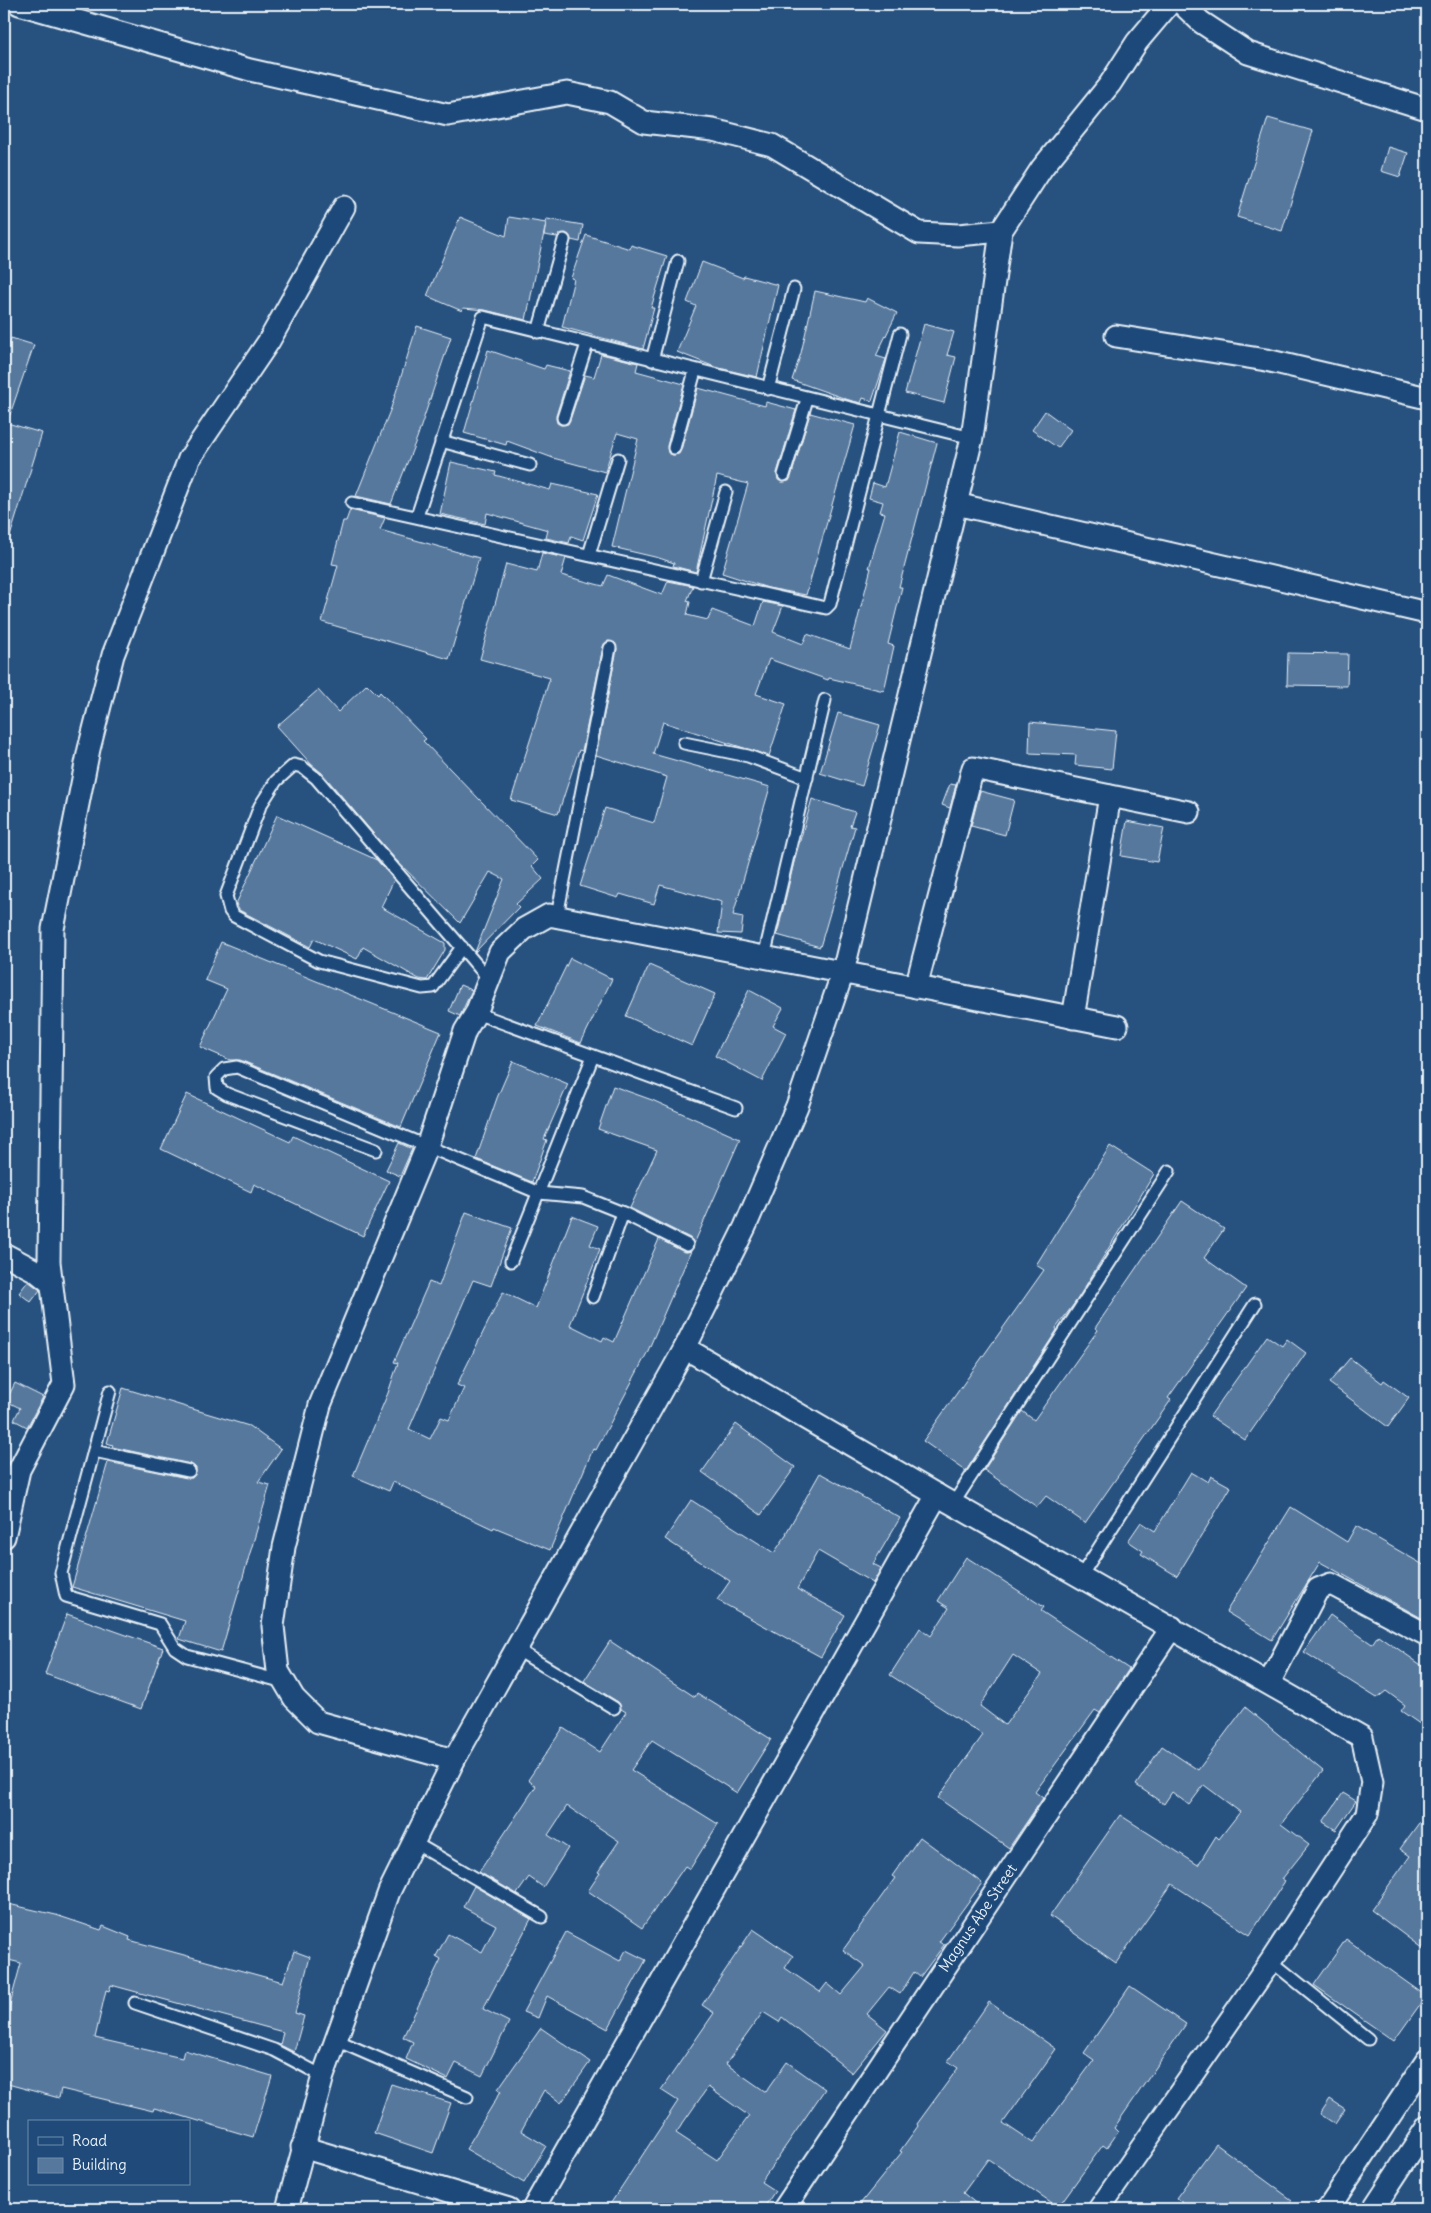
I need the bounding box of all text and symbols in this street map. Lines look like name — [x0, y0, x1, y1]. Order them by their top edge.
street label: Magnus Abe Street — [934, 1860, 1021, 1975]
legend — [28, 2120, 190, 2186]
text: Road — [72, 2131, 107, 2150]
text: Building — [72, 2155, 127, 2174]

